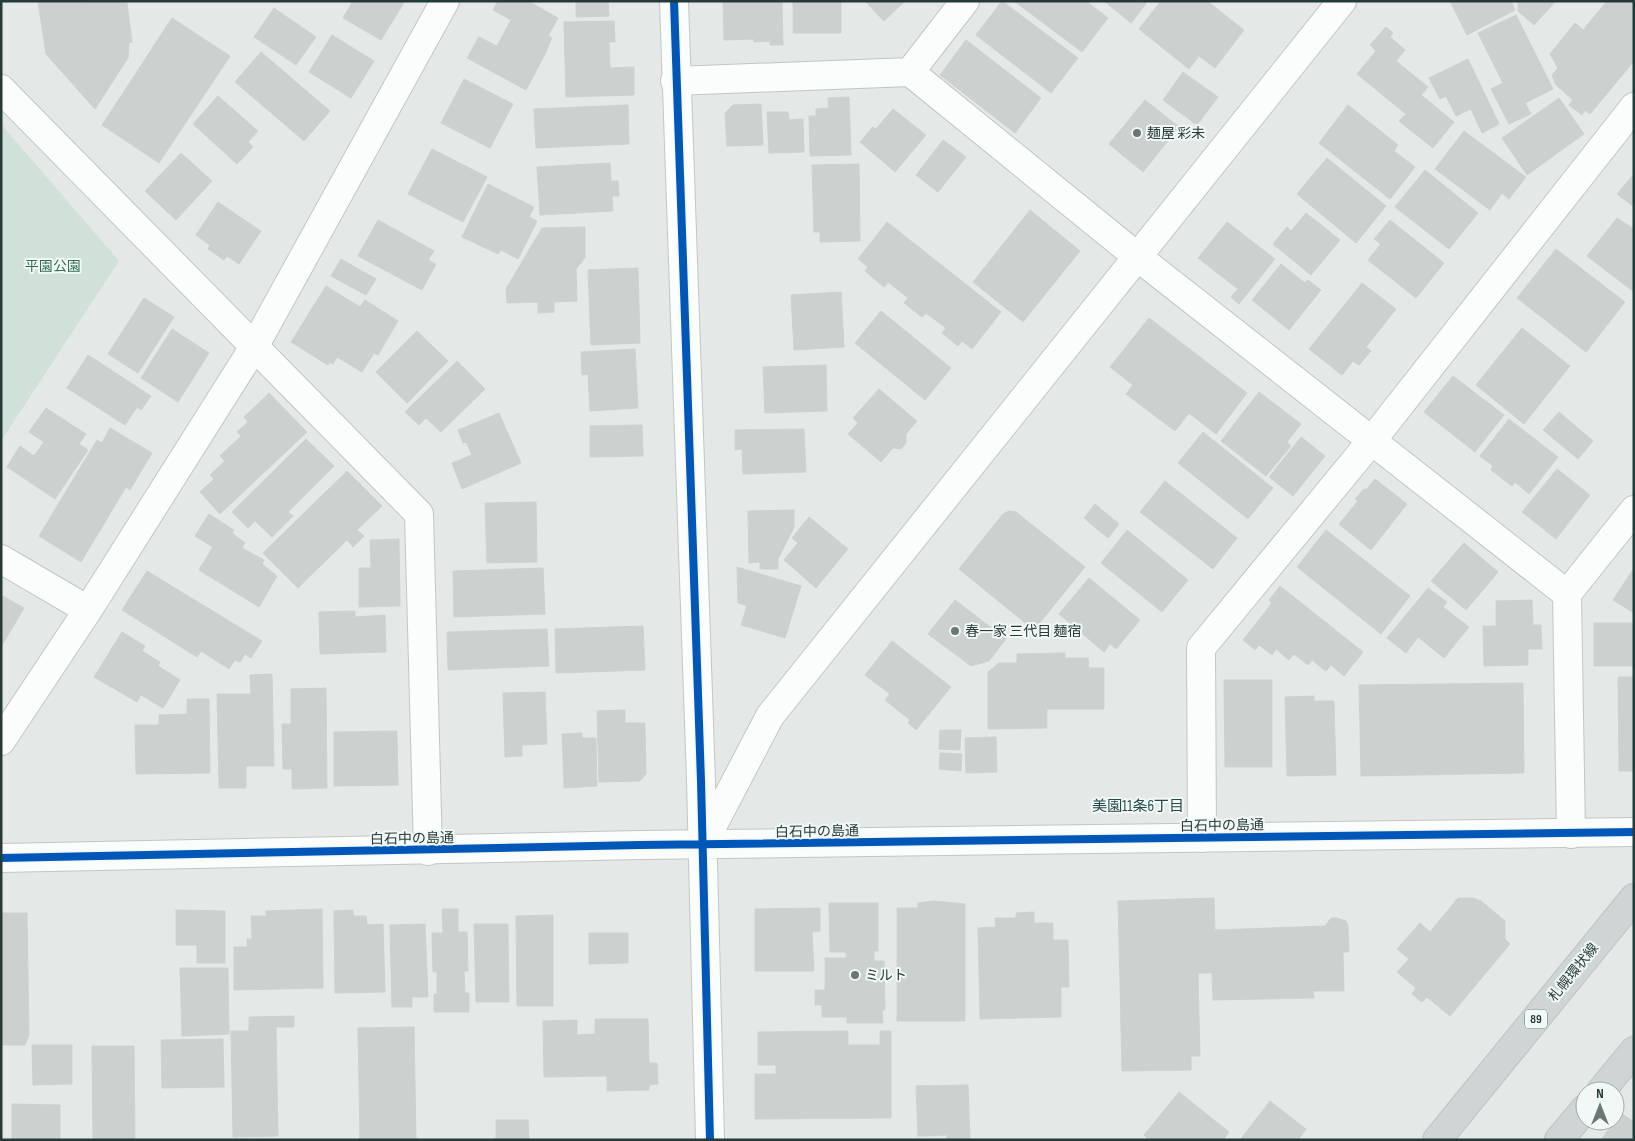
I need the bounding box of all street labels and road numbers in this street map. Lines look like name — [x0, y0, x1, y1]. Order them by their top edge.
street label: 白石中の島通 — [1180, 816, 1264, 835]
street label: 白石中の島通 — [775, 822, 859, 841]
street label: 白石中の島通 — [370, 829, 454, 848]
street label: 札幌環状線 — [1545, 940, 1602, 1005]
road number: 89 — [1525, 1010, 1547, 1028]

